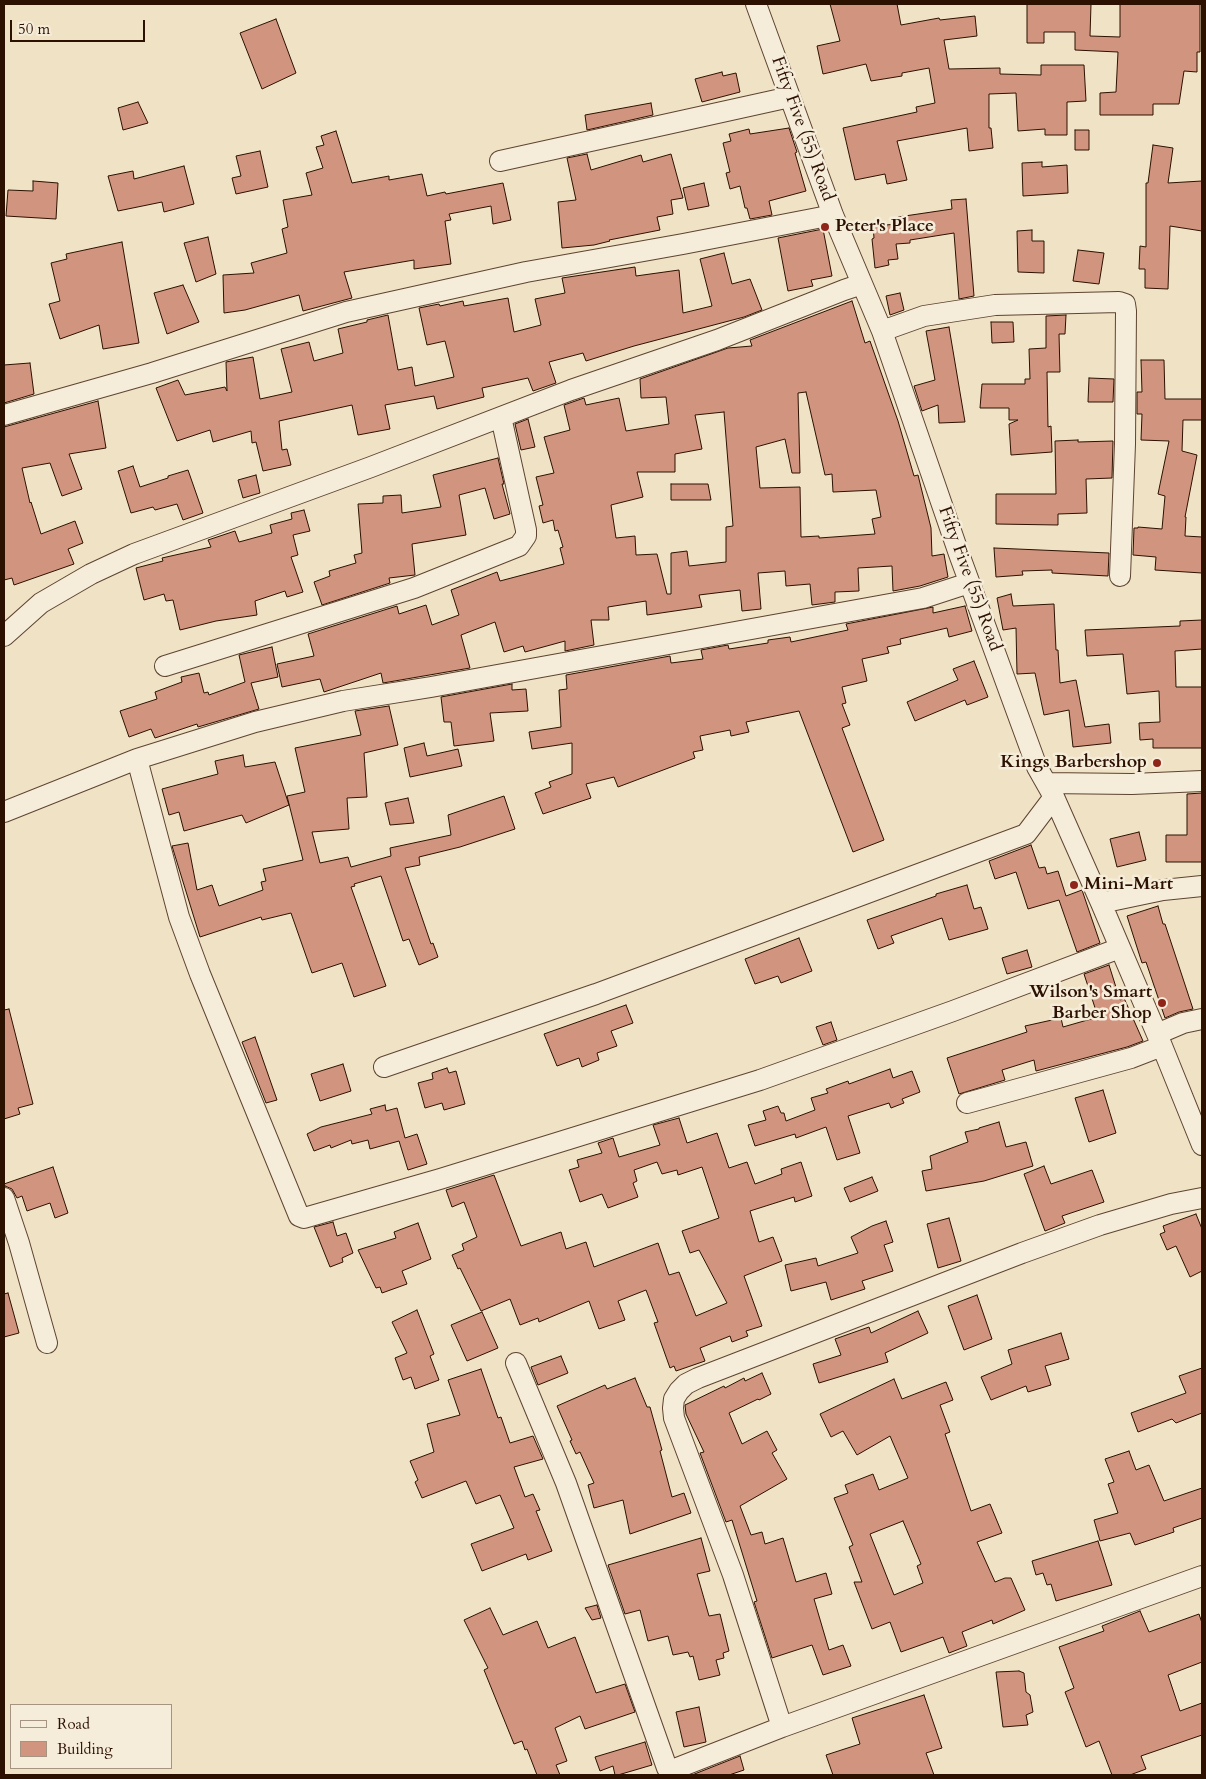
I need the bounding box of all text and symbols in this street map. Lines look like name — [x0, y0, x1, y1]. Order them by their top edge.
scale bar — [12, 10, 148, 42]
text: 50 m — [18, 19, 50, 39]
street label: Fifty Five (55) Road — [766, 54, 838, 204]
place label: Peter's Place — [835, 216, 934, 238]
marker: Peter's Place — [819, 221, 831, 233]
street label: Fifty Five (55) Road — [933, 504, 1005, 654]
place label: Kings Barbershop — [1000, 752, 1147, 774]
marker: Kings Barbershop — [1151, 757, 1163, 769]
place label: Mini-Mart — [1084, 874, 1173, 896]
marker: Mini-Mart — [1068, 879, 1080, 891]
place label: Wilson's Smart Barber Shop — [1029, 982, 1152, 1024]
marker: Wilson's Smart Barber Shop — [1156, 997, 1168, 1009]
legend — [10, 1704, 172, 1769]
text: Road — [57, 1714, 90, 1734]
text: Building — [57, 1739, 113, 1759]

